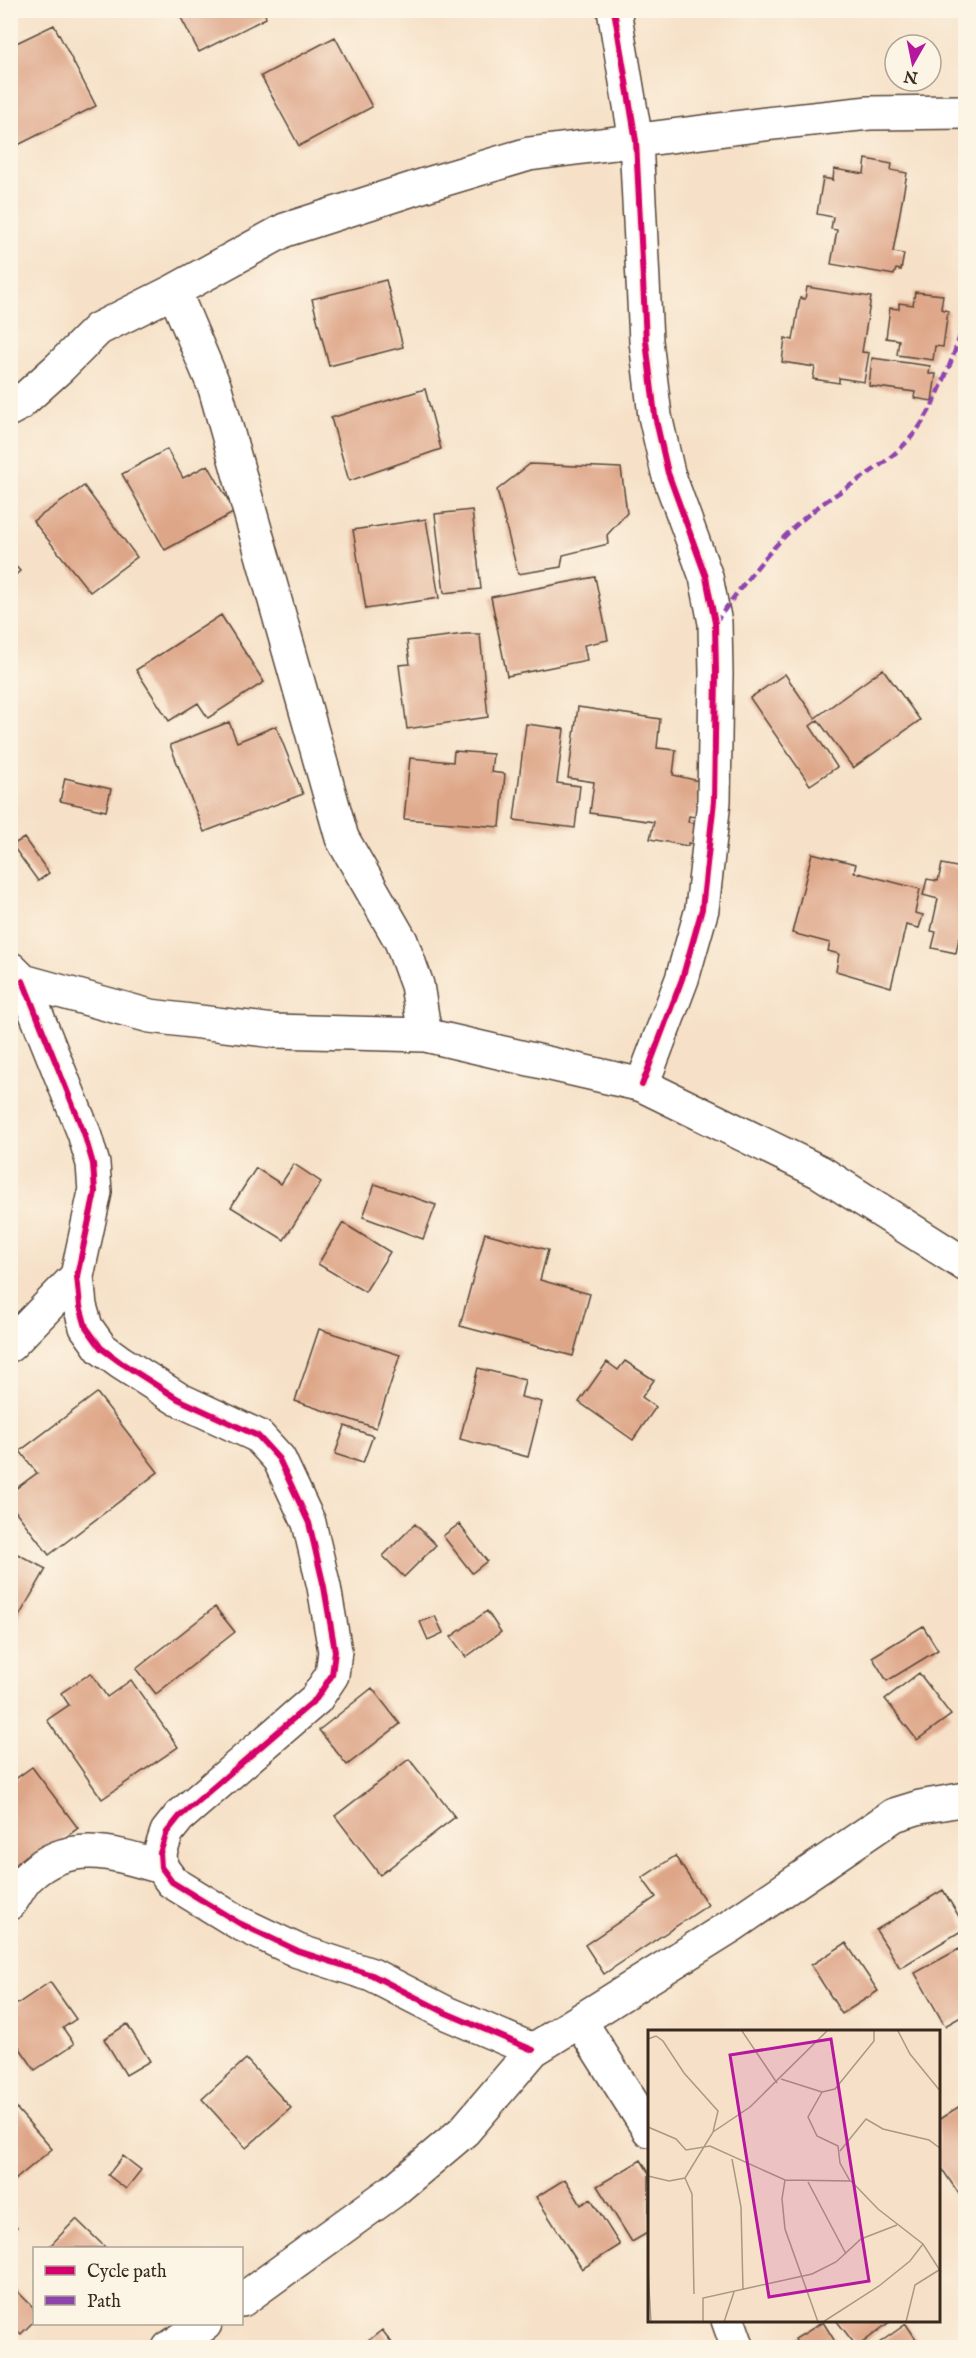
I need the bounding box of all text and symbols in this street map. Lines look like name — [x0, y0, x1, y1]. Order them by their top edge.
north arrow — [883, 33, 943, 93]
text: N — [902, 65, 920, 87]
inset map — [648, 2030, 940, 2322]
legend — [33, 2247, 243, 2325]
text: Cycle path — [87, 2261, 167, 2284]
text: Path — [87, 2291, 121, 2314]

